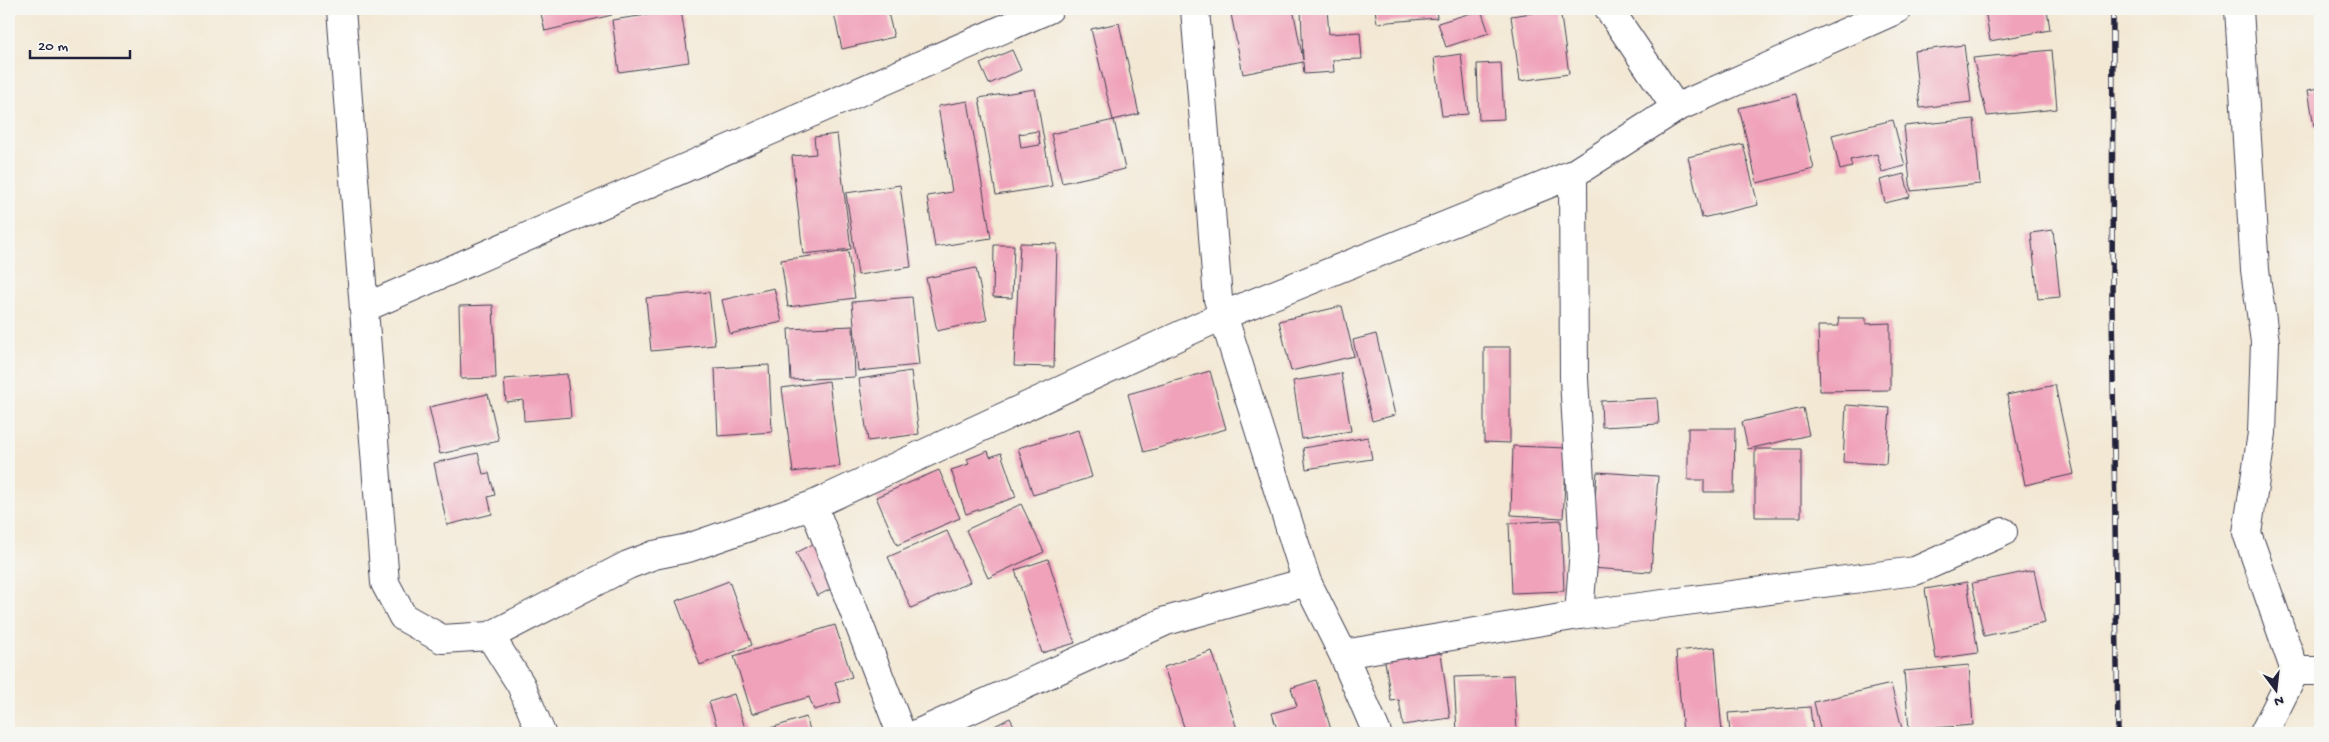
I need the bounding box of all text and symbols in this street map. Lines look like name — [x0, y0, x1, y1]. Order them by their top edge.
scale bar — [30, 28, 130, 60]
text: 20 m — [38, 38, 68, 56]
north arrow — [2252, 664, 2302, 714]
text: N — [2272, 691, 2285, 710]

